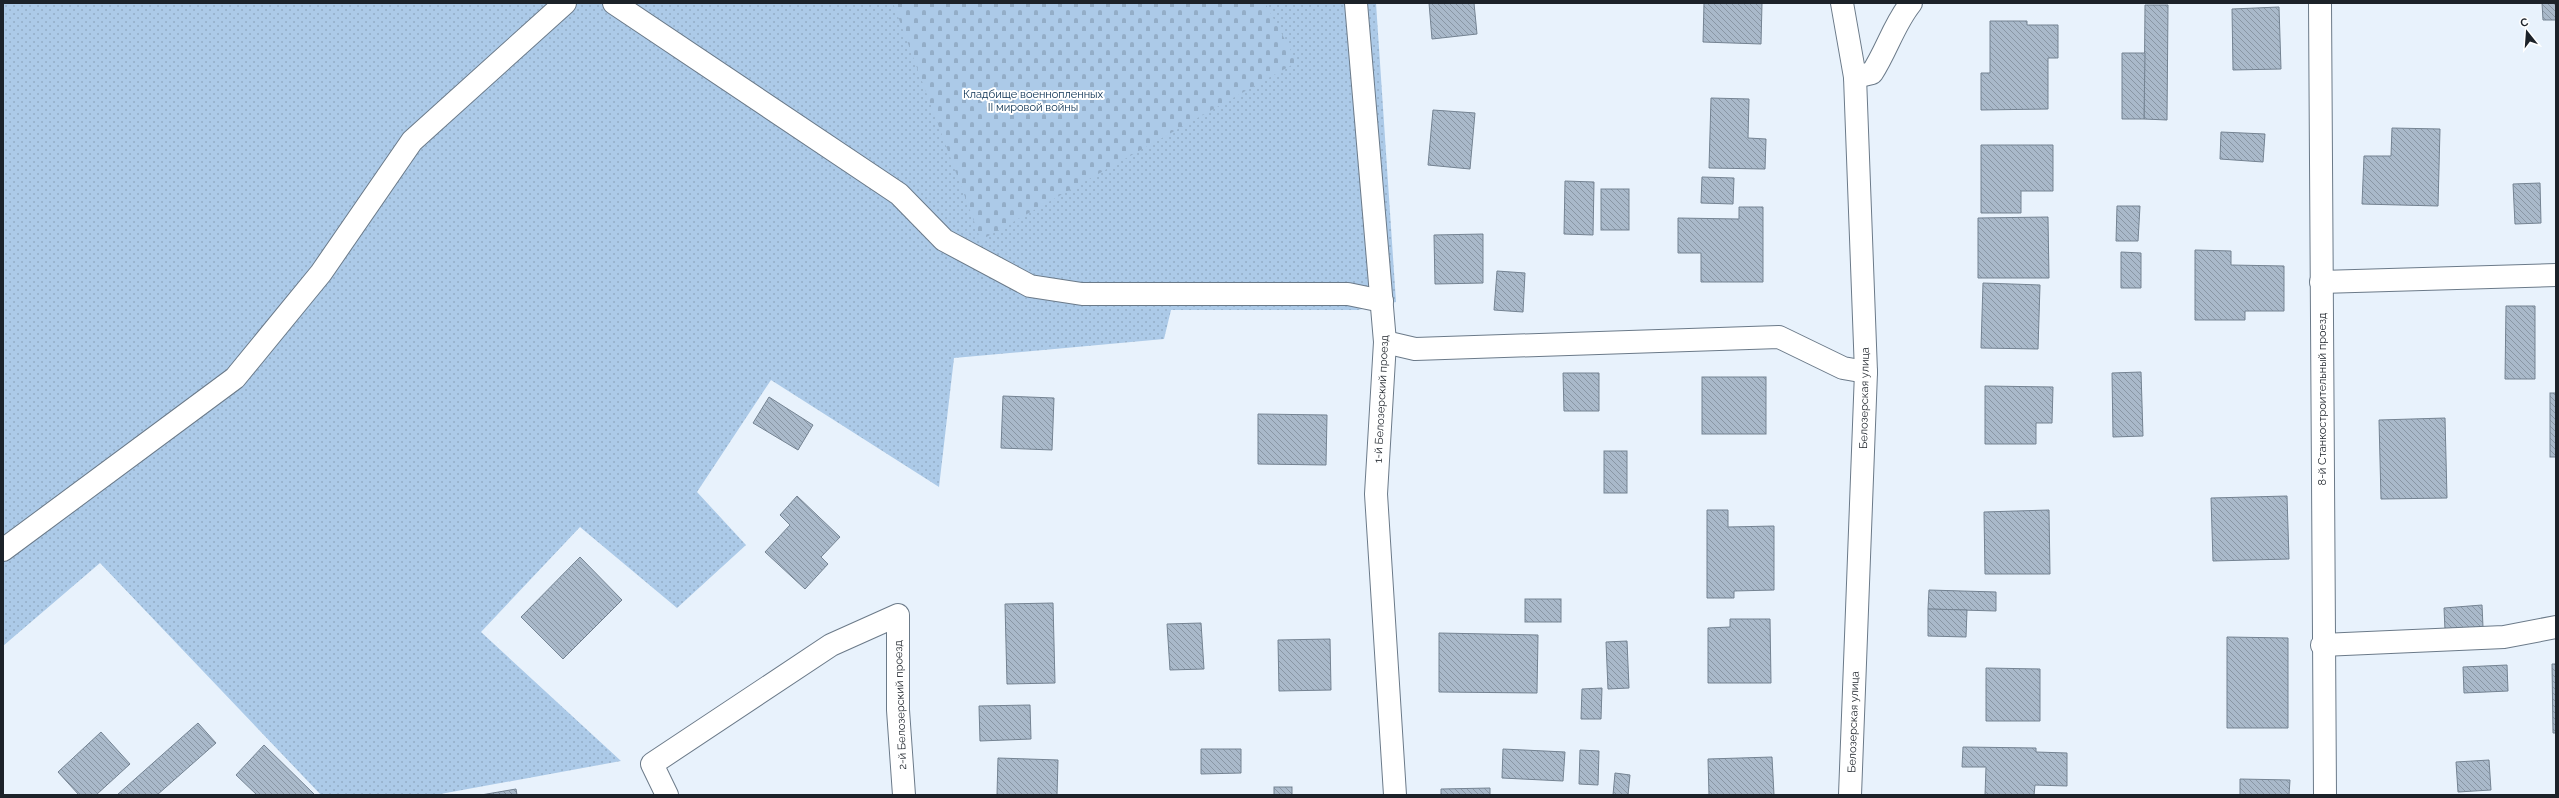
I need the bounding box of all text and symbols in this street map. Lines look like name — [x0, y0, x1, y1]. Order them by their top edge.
north arrow — [2507, 12, 2547, 52]
text: С — [2519, 15, 2530, 30]
park label: Кладбище военнопленных II мировой войны — [963, 88, 1104, 114]
street label: 8-й Станкостроительный проезд — [2316, 312, 2329, 485]
street label: 1-й Белозерский проезд — [1372, 334, 1391, 463]
street label: Белозерская улица — [1857, 347, 1872, 449]
street label: 2-й Белозерский проезд — [892, 639, 909, 770]
street label: Белозерская улица — [1845, 671, 1862, 773]

